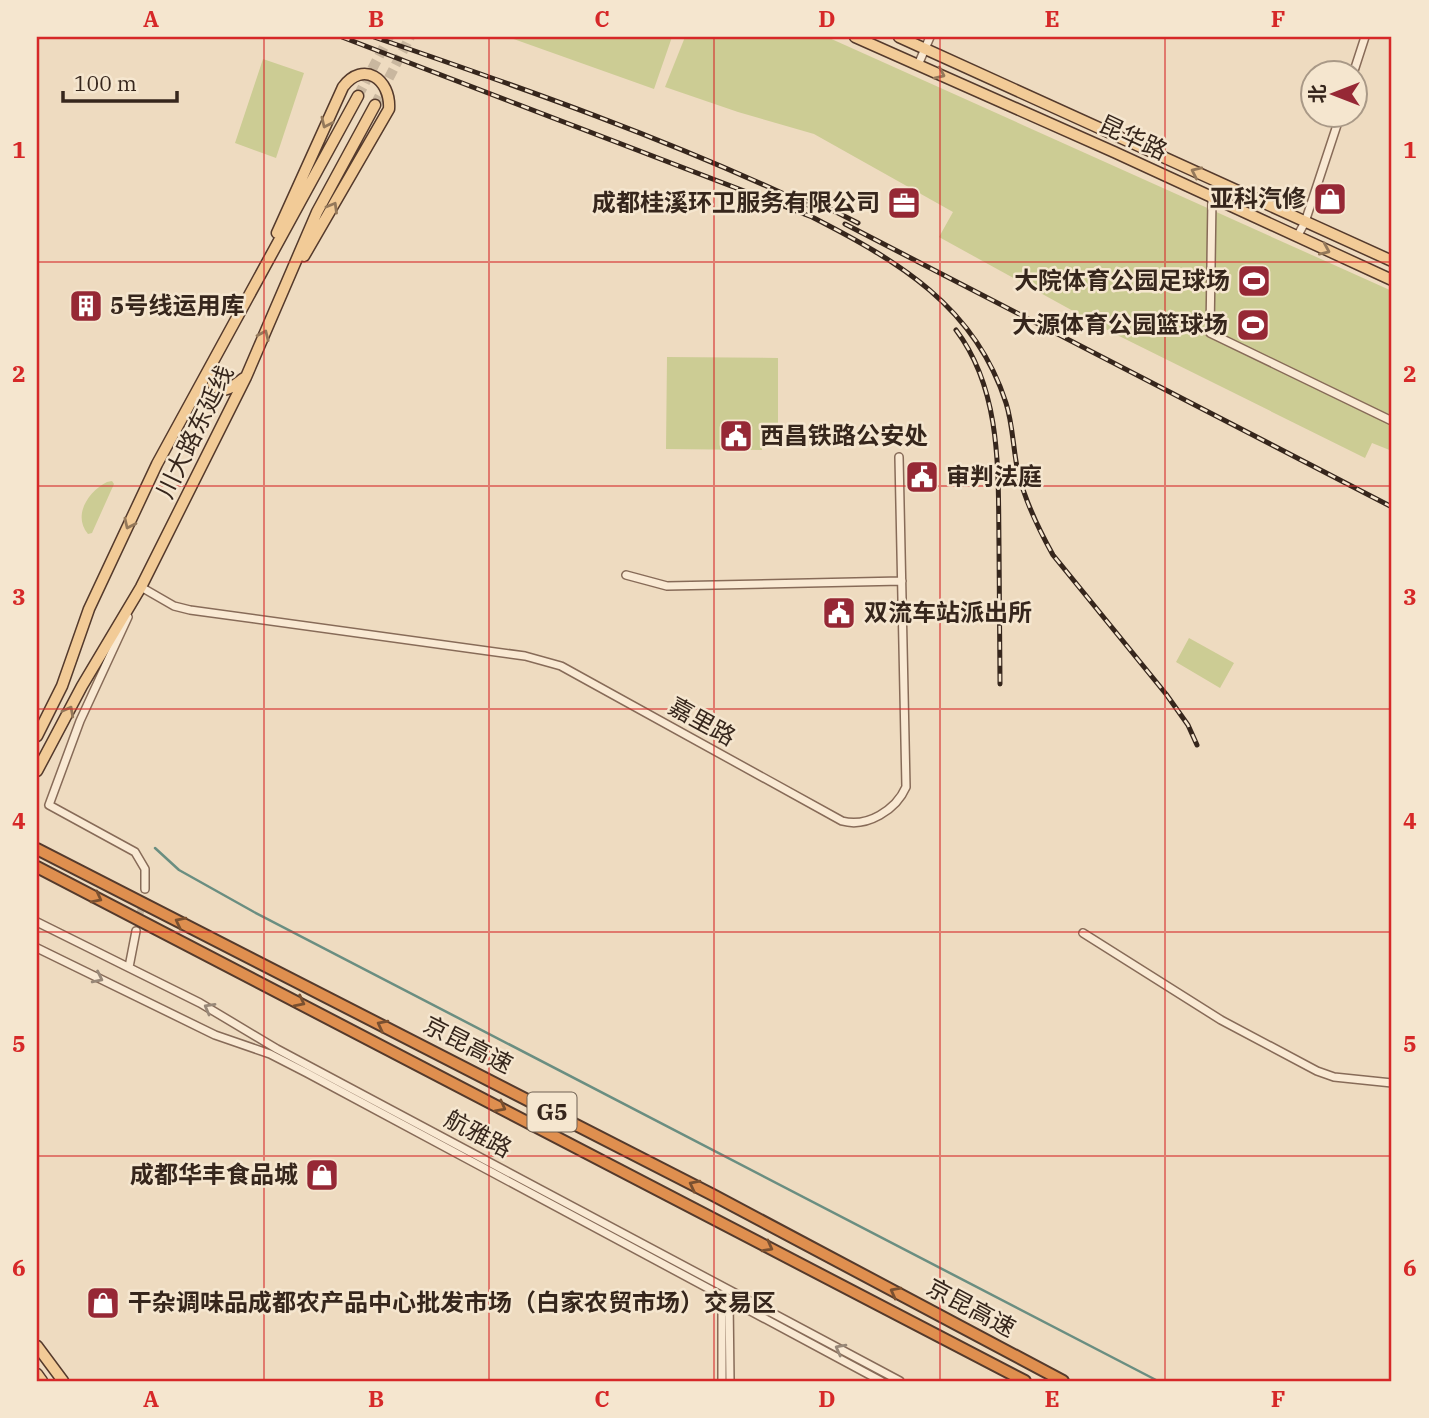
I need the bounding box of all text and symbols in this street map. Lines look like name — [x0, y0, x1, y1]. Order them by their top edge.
text: A — [143, 3, 159, 33]
text: B — [368, 3, 384, 33]
text: C — [594, 3, 610, 33]
text: D — [818, 3, 836, 33]
text: E — [1044, 3, 1060, 33]
text: F — [1271, 3, 1285, 33]
scale bar — [63, 60, 177, 104]
north arrow — [1300, 60, 1370, 130]
one-way arrow — [933, 66, 945, 80]
text: 100 m — [74, 69, 137, 97]
text: 北 — [1305, 84, 1329, 104]
street label: 昆华路 — [1094, 107, 1173, 167]
one-way arrow — [320, 116, 334, 128]
text: 1 — [12, 134, 26, 164]
text: 1 — [1403, 134, 1417, 164]
one-way arrow — [1191, 166, 1203, 180]
shop icon: 亚科汽修 — [1311, 180, 1349, 218]
place label: 亚科汽修 — [1210, 182, 1306, 214]
office icon: 成都桂溪环卫服务有限公司 — [885, 184, 923, 222]
place label: 成都桂溪环卫服务有限公司 — [592, 186, 880, 218]
one-way arrow — [325, 201, 338, 214]
one-way arrow — [1318, 242, 1330, 256]
sports icon: 大院体育公园足球场 — [1235, 262, 1273, 300]
place label: 大院体育公园足球场 — [1014, 264, 1230, 296]
building icon: 5号线运用库 — [67, 287, 105, 325]
place label: 5号线运用库 — [110, 289, 244, 321]
sports icon: 大源体育公园篮球场 — [1234, 306, 1272, 344]
place label: 大源体育公园篮球场 — [1012, 308, 1228, 340]
one-way arrow — [256, 330, 270, 343]
text: 2 — [12, 358, 26, 388]
text: 2 — [1403, 358, 1417, 388]
street label: 川大路东延线 — [148, 360, 240, 503]
public building icon: 西昌铁路公安处 — [717, 417, 755, 455]
place label: 西昌铁路公安处 — [760, 419, 928, 451]
public building icon: 审判法庭 — [903, 458, 941, 496]
place label: 审判法庭 — [946, 460, 1042, 492]
one-way arrow — [123, 517, 137, 529]
text: 3 — [12, 581, 26, 611]
text: 3 — [1403, 581, 1417, 611]
public building icon: 双流车站派出所 — [820, 594, 858, 632]
place label: 双流车站派出所 — [864, 596, 1032, 628]
street label: 嘉里路 — [663, 690, 742, 753]
one-way arrow — [60, 706, 74, 718]
text: 4 — [12, 805, 26, 835]
text: 4 — [1403, 805, 1417, 835]
one-way arrow — [90, 889, 103, 903]
one-way arrow — [174, 917, 187, 930]
one-way arrow — [91, 970, 103, 984]
one-way arrow — [293, 994, 305, 1007]
one-way arrow — [204, 1003, 216, 1016]
street label: 京昆高速 — [418, 1008, 518, 1080]
one-way arrow — [377, 1020, 389, 1034]
text: 5 — [12, 1028, 26, 1058]
text: 5 — [1403, 1028, 1417, 1058]
road number: G5 — [528, 1092, 576, 1132]
one-way arrow — [494, 1099, 507, 1113]
street label: 航雅路 — [439, 1102, 518, 1164]
shop icon: 成都华丰食品城 — [303, 1156, 341, 1194]
place label: 成都华丰食品城 — [130, 1158, 298, 1190]
one-way arrow — [689, 1180, 701, 1193]
one-way arrow — [761, 1238, 773, 1252]
text: 6 — [12, 1252, 26, 1282]
text: 6 — [1403, 1252, 1417, 1282]
street label: 京昆高速 — [922, 1270, 1021, 1344]
shop icon: 干杂调味品成都农产品中心批发市场（白家农贸市场）交易区 — [84, 1284, 122, 1322]
place label: 干杂调味品成都农产品中心批发市场（白家农贸市场）交易区 — [128, 1286, 776, 1318]
one-way arrow — [889, 1286, 902, 1300]
one-way arrow — [835, 1344, 847, 1357]
text: A — [143, 1383, 159, 1413]
text: B — [368, 1383, 384, 1413]
text: C — [594, 1383, 610, 1413]
text: D — [818, 1383, 836, 1413]
text: E — [1044, 1383, 1060, 1413]
text: F — [1271, 1383, 1285, 1413]

